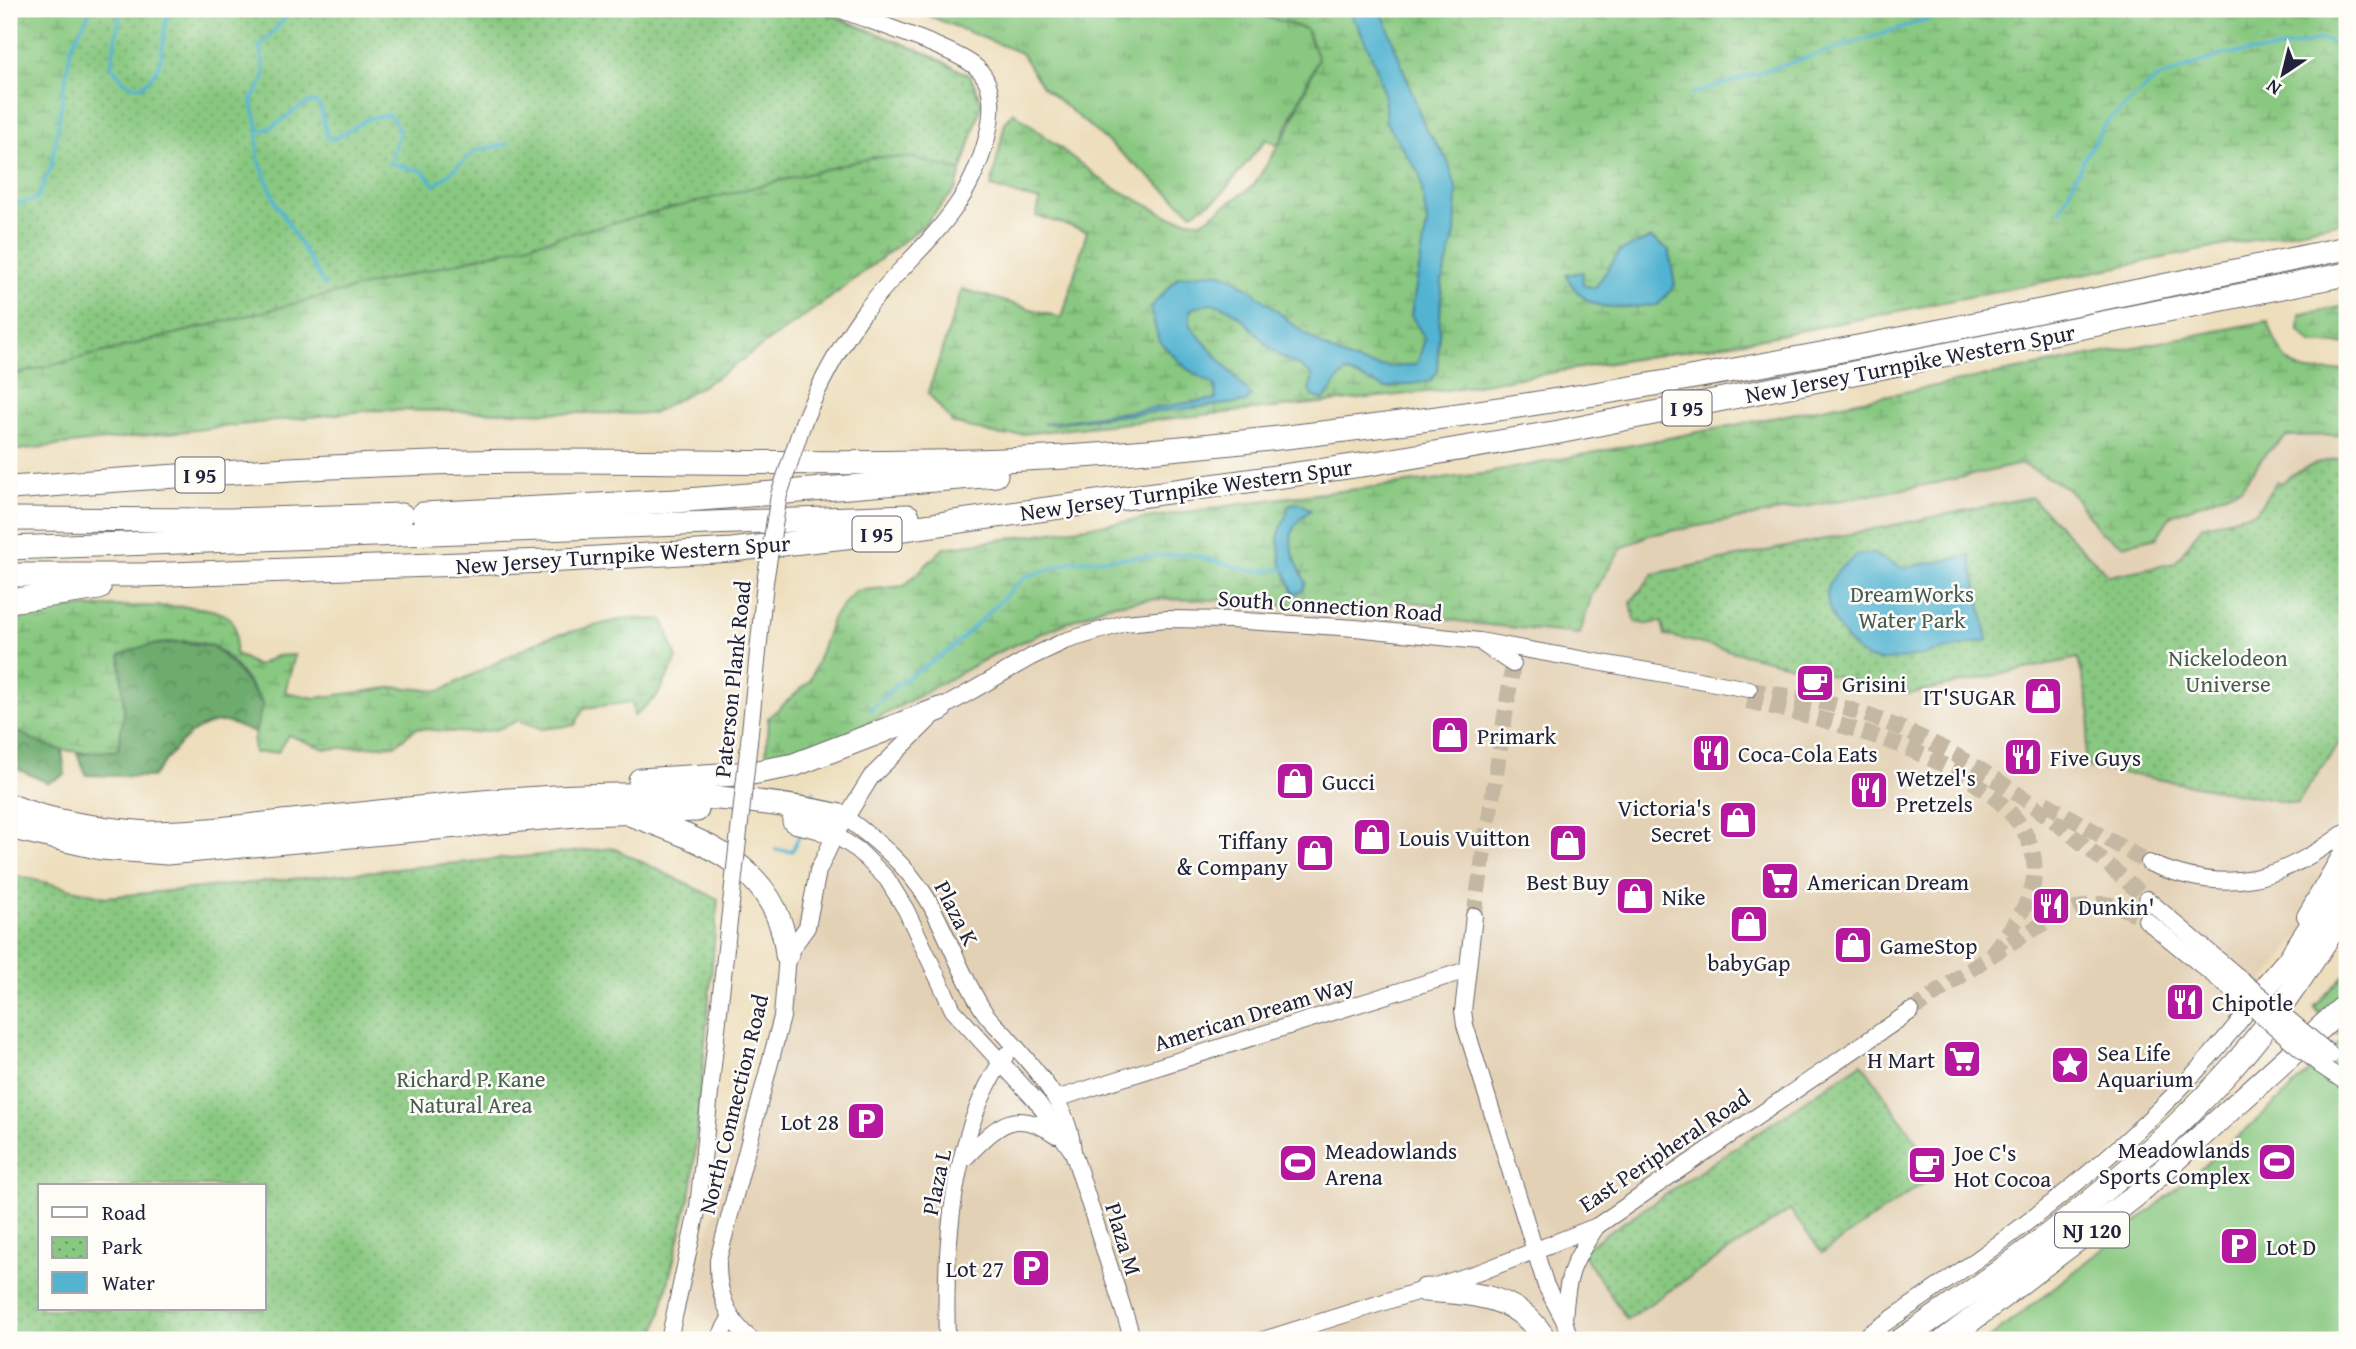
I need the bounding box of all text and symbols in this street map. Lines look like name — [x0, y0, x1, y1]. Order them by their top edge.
north arrow — [2248, 38, 2318, 108]
text: N — [2260, 73, 2286, 103]
street label: New Jersey Turnpike Western Spur — [1742, 315, 2078, 411]
road number: I 95 — [1662, 390, 1712, 426]
street label: New Jersey Turnpike Western Spur — [1018, 449, 1355, 529]
road number: I 95 — [176, 458, 224, 492]
road number: I 95 — [852, 516, 902, 552]
street label: New Jersey Turnpike Western Spur — [455, 526, 792, 582]
park label: DreamWorks Water Park — [1850, 577, 1974, 636]
street label: Paterson Plank Road — [705, 578, 759, 779]
street label: South Connection Road — [1217, 581, 1444, 629]
park label: Nickelodeon Universe — [2168, 641, 2288, 700]
cafe icon: Grisini — [1794, 662, 1836, 704]
place label: Grisini — [1842, 667, 1906, 700]
shop icon: IT'SUGAR — [2022, 675, 2064, 717]
place label: IT'SUGAR — [1923, 680, 2017, 713]
shop icon: Primark — [1429, 714, 1471, 756]
place label: Primark — [1477, 719, 1556, 752]
restaurant icon: Coca-Cola Eats — [1690, 732, 1732, 774]
restaurant icon: Five Guys — [2002, 736, 2044, 778]
place label: Coca-Cola Eats — [1738, 737, 1878, 770]
place label: Five Guys — [2050, 741, 2141, 774]
shop icon: Gucci — [1274, 760, 1316, 802]
place label: Wetzel's Pretzels — [1896, 761, 1976, 820]
place label: Gucci — [1322, 765, 1375, 798]
restaurant icon: Wetzel's Pretzels — [1848, 769, 1890, 811]
place label: Victoria's Secret — [1618, 791, 1711, 850]
shop icon: Victoria's Secret — [1717, 799, 1759, 841]
shop icon: Louis Vuitton — [1351, 816, 1393, 858]
place label: Louis Vuitton — [1399, 821, 1530, 854]
shop icon: Best Buy — [1547, 822, 1589, 864]
place label: Tiffany & Company — [1177, 824, 1289, 883]
shop icon: Tiffany & Company — [1294, 832, 1336, 874]
supermarket icon: American Dream — [1759, 860, 1801, 902]
place label: Best Buy — [1526, 865, 1610, 898]
place label: American Dream — [1807, 865, 1969, 898]
street label: Plaza K — [927, 875, 988, 952]
shop icon: Nike — [1614, 875, 1656, 917]
place label: Nike — [1662, 880, 1706, 913]
restaurant icon: Dunkin' — [2030, 885, 2072, 927]
place label: Dunkin' — [2078, 890, 2154, 923]
shop icon: babyGap — [1728, 903, 1770, 945]
shop icon: GameStop — [1832, 924, 1874, 966]
place label: GameStop — [1880, 929, 1978, 962]
place label: babyGap — [1708, 946, 1790, 979]
street label: American Dream Way — [1150, 967, 1359, 1059]
restaurant icon: Chipotle — [2164, 981, 2206, 1023]
place label: Chipotle — [2212, 986, 2293, 1019]
street label: North Connection Road — [690, 990, 777, 1218]
place label: Sea Life Aquarium — [2097, 1036, 2194, 1095]
supermarket icon: H Mart — [1941, 1038, 1983, 1080]
place label: H Mart — [1867, 1043, 1935, 1076]
place icon: Sea Life Aquarium — [2049, 1044, 2091, 1086]
park label: Richard P. Kane Natural Area — [397, 1062, 545, 1121]
street label: East Peripheral Road — [1572, 1080, 1757, 1220]
parking icon: Lot 28 — [845, 1100, 887, 1142]
place label: Lot 28 — [781, 1105, 839, 1138]
place label: Meadowlands Sports Complex — [2099, 1133, 2250, 1192]
place label: Meadowlands Arena — [1325, 1134, 1457, 1193]
place label: Joe C's Hot Cocoa — [1951, 1136, 2051, 1195]
sports icon: Meadowlands Sports Complex — [2256, 1141, 2298, 1183]
sports icon: Meadowlands Arena — [1277, 1142, 1319, 1184]
cafe icon: Joe C's Hot Cocoa — [1906, 1144, 1948, 1186]
street label: Plaza L — [913, 1146, 959, 1218]
legend — [38, 1184, 266, 1310]
text: Road — [102, 1197, 147, 1228]
street label: Plaza M — [1097, 1199, 1151, 1279]
road number: NJ 120 — [2055, 1212, 2129, 1248]
parking icon: Lot D — [2218, 1225, 2260, 1267]
place label: Lot D — [2266, 1230, 2316, 1263]
text: Park — [102, 1231, 143, 1262]
parking icon: Lot 27 — [1010, 1247, 1052, 1289]
place label: Lot 27 — [946, 1252, 1004, 1285]
text: Water — [102, 1267, 155, 1298]

